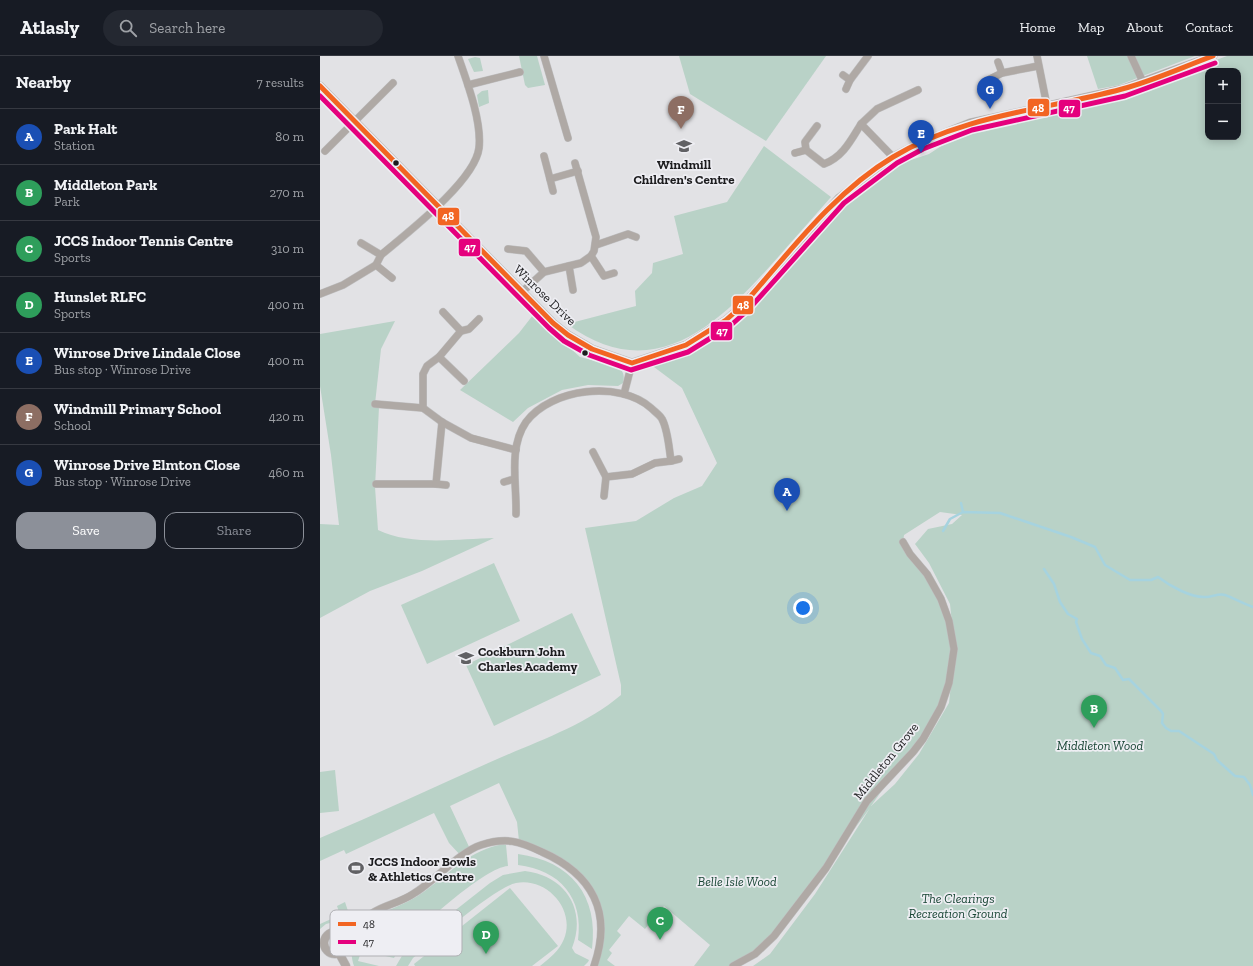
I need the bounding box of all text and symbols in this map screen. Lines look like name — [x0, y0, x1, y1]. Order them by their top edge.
search box — [103, 10, 383, 46]
text: Atlasly — [20, 16, 79, 39]
icon: search — [117, 17, 139, 39]
text: Search here — [149, 19, 225, 37]
text: Home — [1020, 19, 1056, 36]
text: Map — [1078, 19, 1104, 36]
text: About — [1126, 19, 1163, 36]
text: Contact — [1185, 19, 1233, 36]
map controls — [1205, 68, 1241, 140]
button: + — [1205, 68, 1241, 104]
text: Nearby — [16, 72, 71, 92]
text: 7 results — [256, 75, 304, 90]
pin: G — [977, 76, 1003, 109]
pin: F — [668, 96, 694, 129]
line badge: 48 — [1027, 98, 1050, 117]
line badge: 47 — [1058, 99, 1081, 118]
text: 48 — [1032, 102, 1044, 115]
text: 47 — [1063, 102, 1075, 115]
button: − — [1205, 104, 1241, 140]
text: Park Halt — [54, 120, 117, 138]
pin: E — [908, 120, 934, 153]
text: A — [25, 129, 33, 144]
text: 80 m — [275, 129, 304, 144]
school or university icon: Windmill Children's Centre — [675, 137, 693, 155]
text: Station — [54, 138, 95, 153]
place label: Windmill Children's Centre — [633, 157, 735, 187]
unlabelled marker — [391, 158, 401, 168]
text: Middleton Park — [54, 176, 157, 194]
text: B — [25, 185, 33, 200]
text: 270 m — [270, 185, 304, 200]
text: Park — [54, 194, 80, 209]
line badge: 48 — [437, 207, 460, 226]
text: 48 — [442, 210, 454, 223]
text: JCCS Indoor Tennis Centre — [54, 232, 233, 250]
line badge: 47 — [458, 238, 481, 257]
text: C — [25, 241, 33, 256]
text: 310 m — [271, 241, 304, 256]
text: 47 — [464, 241, 476, 254]
text: Sports — [54, 250, 91, 265]
street label: Winrose Drive — [511, 262, 579, 328]
text: Hunslet RLFC — [54, 288, 146, 306]
line badge: 48 — [732, 295, 754, 315]
text: D — [24, 297, 34, 312]
text: 400 m — [268, 297, 304, 312]
text: 48 — [737, 299, 749, 312]
text: Sports — [54, 306, 91, 321]
line badge: 47 — [710, 321, 733, 341]
text: 47 — [716, 325, 728, 338]
text: Winrose Drive Lindale Close — [54, 344, 240, 362]
unlabelled marker — [580, 348, 590, 358]
text: E — [25, 353, 33, 368]
text: 400 m — [268, 353, 304, 368]
text: Bus stop · Winrose Drive — [54, 362, 191, 377]
text: Windmill Primary School — [54, 400, 221, 418]
text: F — [25, 409, 33, 424]
text: 420 m — [269, 409, 304, 424]
text: School — [54, 418, 91, 433]
text: Winrose Drive Elmton Close — [54, 456, 240, 474]
text: G — [25, 465, 33, 480]
text: 460 m — [268, 465, 304, 480]
text: Bus stop · Winrose Drive — [54, 474, 191, 489]
pin: A — [774, 478, 800, 511]
button: Save — [16, 512, 156, 549]
button: Share — [164, 512, 304, 549]
your location — [793, 598, 813, 618]
place label: Cockburn John Charles Academy — [478, 644, 577, 674]
school or university icon: Cockburn John Charles Academy — [457, 649, 475, 667]
pin: B — [1081, 695, 1107, 728]
street label: Middleton Grove — [851, 720, 921, 802]
park label: Middleton Wood — [1057, 738, 1144, 753]
place label: JCCS Indoor Bowls & Athletics Centre — [368, 854, 476, 884]
sports icon: JCCS Indoor Bowls & Athletics Centre — [347, 859, 365, 877]
park label: Belle Isle Wood — [697, 874, 777, 889]
park label: The Clearings Recreation Ground — [909, 891, 1008, 921]
pin: C — [647, 907, 673, 940]
legend — [330, 910, 462, 956]
text: 48 — [363, 918, 375, 931]
pin: D — [473, 921, 499, 954]
text: 47 — [363, 936, 374, 949]

